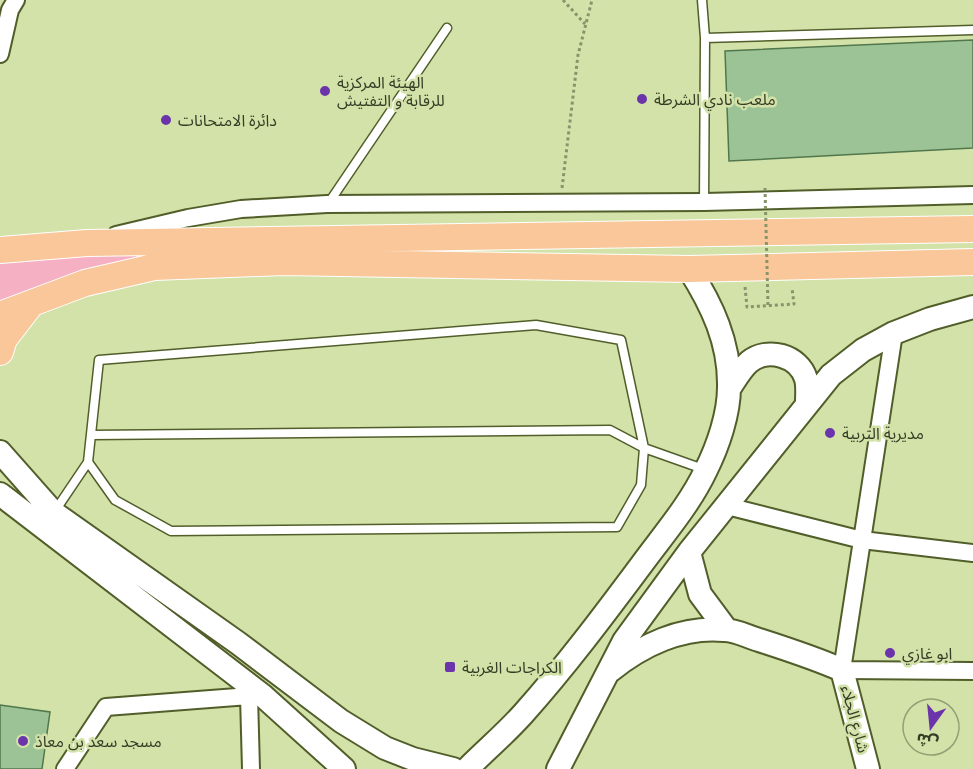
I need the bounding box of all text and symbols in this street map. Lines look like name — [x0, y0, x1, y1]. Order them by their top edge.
place label: الهيئة المركزية للرقابة و التفتيش — [337, 73, 445, 110]
marker: الهيئة المركزية للرقابة و التفتيش — [318, 84, 332, 98]
place label: ملعب نادي الشرطة — [654, 90, 776, 111]
marker: ملعب نادي الشرطة — [635, 92, 649, 106]
place label: دائرة الامتحانات — [178, 111, 277, 130]
marker: دائرة الامتحانات — [159, 113, 173, 127]
place label: مديرية التربية — [842, 424, 924, 443]
marker: مديرية التربية — [823, 426, 837, 440]
place label: ابو غازي — [902, 644, 952, 665]
marker: ابو غازي — [883, 646, 897, 660]
place label: الكراجات الغربية — [462, 658, 562, 677]
marker: الكراجات الغربية — [443, 660, 457, 674]
street label: شارع الجلاء — [834, 683, 873, 756]
north arrow — [901, 697, 961, 757]
text: ش — [914, 729, 940, 753]
place label: مسجد سعد بن معاذ — [35, 732, 162, 751]
marker: مسجد سعد بن معاذ — [16, 734, 30, 748]

